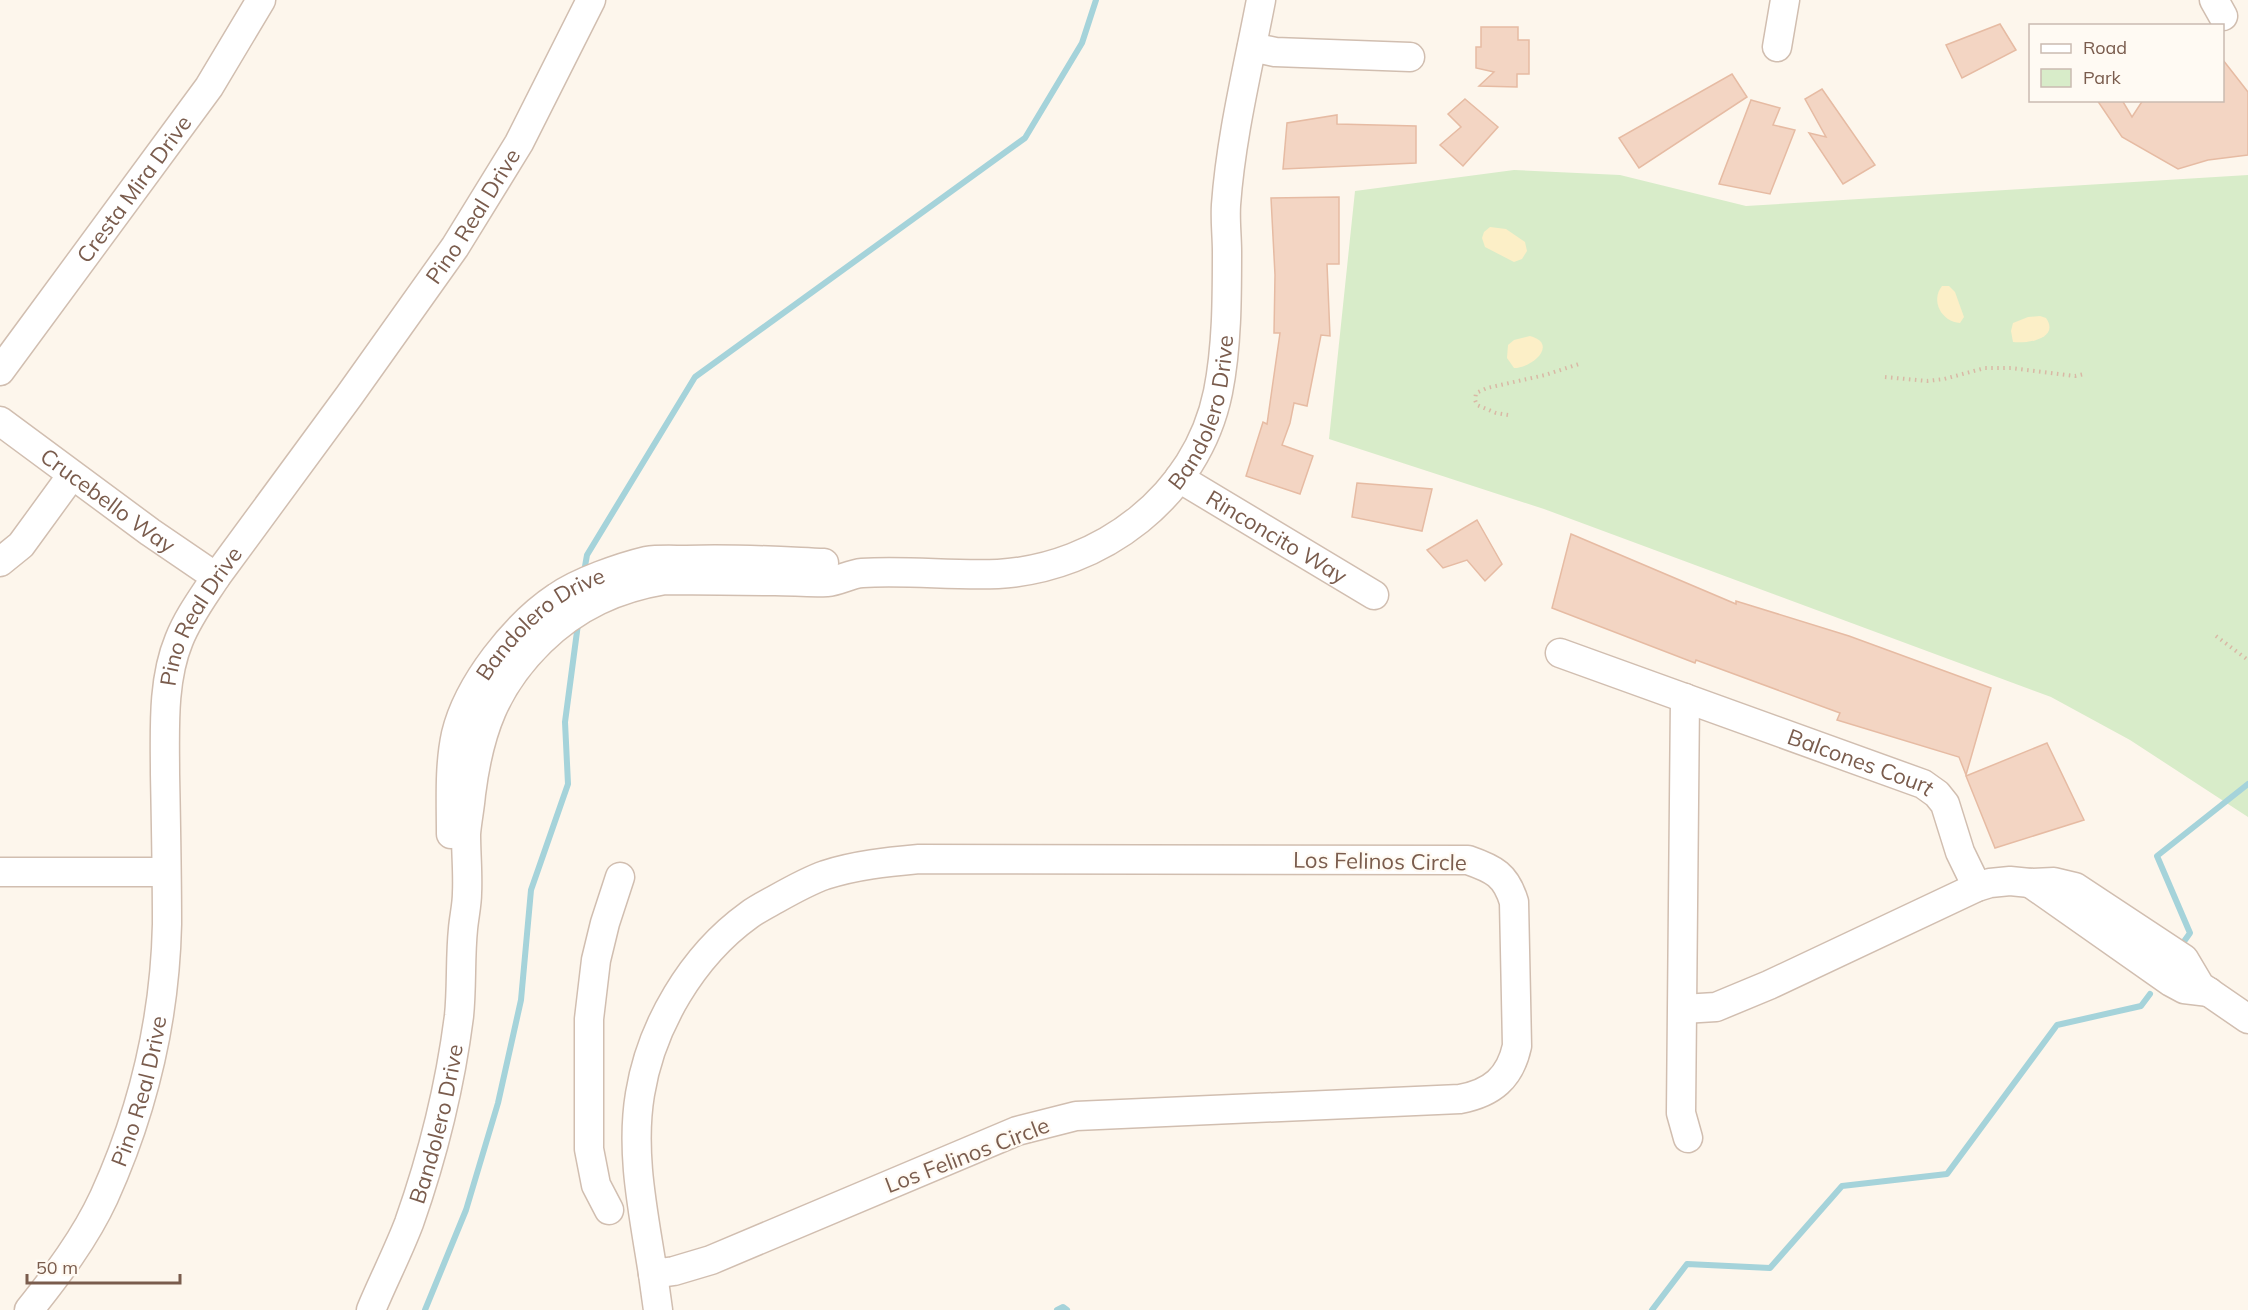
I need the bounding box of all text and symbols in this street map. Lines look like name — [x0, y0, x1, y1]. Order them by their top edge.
legend — [2029, 24, 2224, 102]
text: Road — [2083, 36, 2127, 59]
text: Park — [2083, 66, 2122, 89]
street label: Cresta Mira Drive — [70, 110, 198, 268]
street label: Pino Real Drive — [419, 143, 526, 289]
street label: Bandolero Drive — [1162, 334, 1239, 495]
street label: Crucebello Way — [35, 442, 181, 559]
street label: Rinconcito Way — [1201, 484, 1353, 590]
street label: Pino Real Drive — [154, 541, 248, 688]
street label: Bandolero Drive — [469, 561, 609, 685]
street label: Balcones Court — [1784, 722, 1940, 802]
street label: Los Felinos Circle — [1293, 845, 1467, 877]
street label: Pino Real Drive — [104, 1014, 173, 1170]
street label: Bandolero Drive — [403, 1042, 469, 1207]
street label: Los Felinos Circle — [881, 1111, 1053, 1199]
scale bar — [27, 1247, 180, 1285]
text: 50 m — [36, 1256, 78, 1279]

